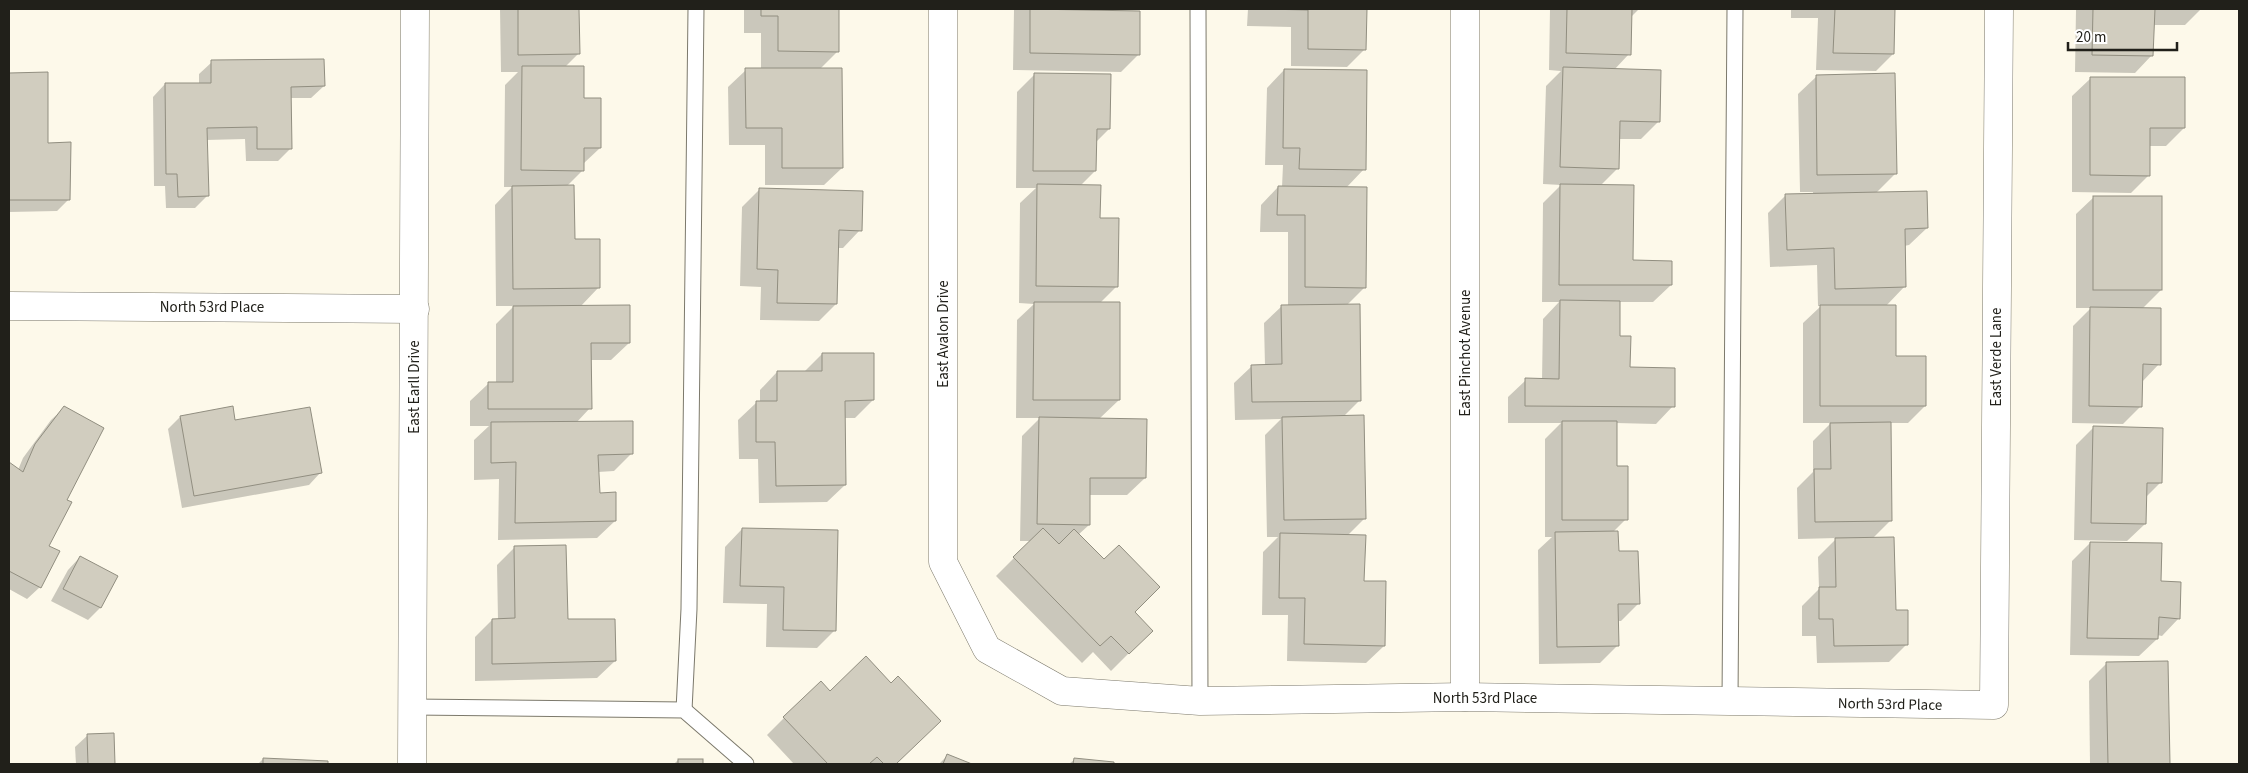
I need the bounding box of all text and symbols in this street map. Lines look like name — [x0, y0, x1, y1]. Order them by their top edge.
scale bar — [2068, 20, 2177, 52]
text: 20 m — [2076, 27, 2106, 48]
street label: East Avalon Drive — [933, 280, 954, 388]
street label: East Pinchot Avenue — [1455, 289, 1476, 417]
street label: North 53rd Place — [160, 297, 264, 318]
street label: East Verde Lane — [1986, 308, 2007, 406]
street label: East Earll Drive — [404, 340, 425, 434]
street label: North 53rd Place — [1433, 688, 1537, 709]
street label: North 53rd Place — [1838, 693, 1942, 716]

